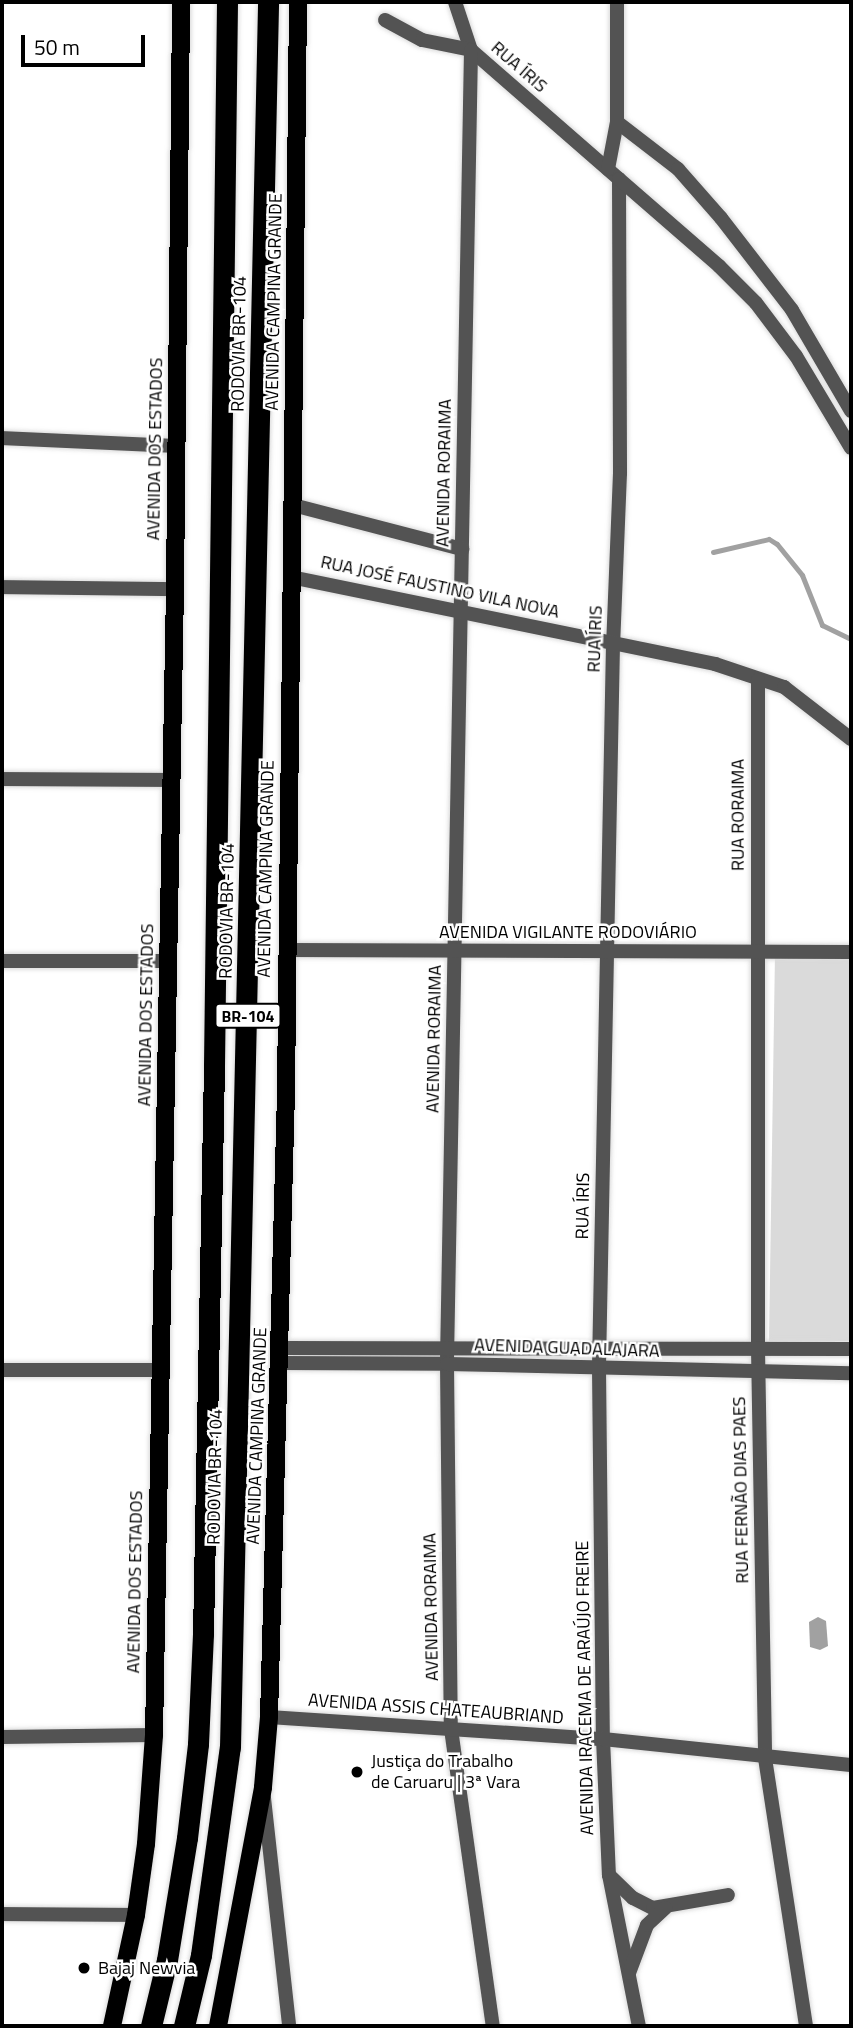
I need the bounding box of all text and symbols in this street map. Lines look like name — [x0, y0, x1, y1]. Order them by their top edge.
scale bar — [24, 21, 149, 65]
text: 50 m — [34, 31, 80, 63]
street label: RUA ÍRIS — [487, 37, 551, 97]
street label: AVENIDA CAMPINA GRANDE — [261, 193, 287, 411]
street label: RODOVIA BR-104 — [227, 276, 251, 412]
street label: AVENIDA DOS ESTADOS — [143, 357, 167, 541]
street label: AVENIDA RORAIMA — [432, 399, 456, 547]
street label: RUA JOSÉ FAUSTINO VILA NOVA — [319, 551, 561, 623]
street label: RUA ÍRIS — [583, 605, 607, 673]
street label: RUA RORAIMA — [727, 759, 749, 871]
street label: AVENIDA CAMPINA GRANDE — [253, 760, 279, 978]
street label: RODOVIA BR-104 — [215, 843, 239, 979]
street label: AVENIDA VIGILANTE RODOVIÁRIO — [439, 921, 697, 943]
street label: AVENIDA DOS ESTADOS — [134, 923, 158, 1107]
street label: AVENIDA RORAIMA — [422, 965, 446, 1113]
road number: BR-104 — [213, 1004, 283, 1028]
street label: RUA ÍRIS — [572, 1172, 594, 1240]
street label: AVENIDA CAMPINA GRANDE — [242, 1327, 272, 1545]
street label: AVENIDA GUADALAJARA — [474, 1334, 660, 1362]
street label: RUA FERNÃO DIAS PAES — [729, 1396, 753, 1584]
street label: RODOVIA BR-104 — [203, 1409, 227, 1545]
street label: AVENIDA DOS ESTADOS — [123, 1490, 147, 1674]
street label: AVENIDA RORAIMA — [419, 1533, 443, 1681]
street label: AVENIDA IRACEMA DE ARAÚJO FREIRE — [572, 1540, 598, 1836]
street label: AVENIDA ASSIS CHATEAUBRIAND — [308, 1689, 564, 1729]
place label: Justiça do Trabalho de Caruaru | 3ª Vara — [371, 1751, 520, 1794]
marker: Justiça do Trabalho de Caruaru | 3ª Vara — [349, 1764, 365, 1780]
place label: Bajaj Newvia — [98, 1957, 195, 1979]
marker: Bajaj Newvia — [76, 1960, 92, 1976]

